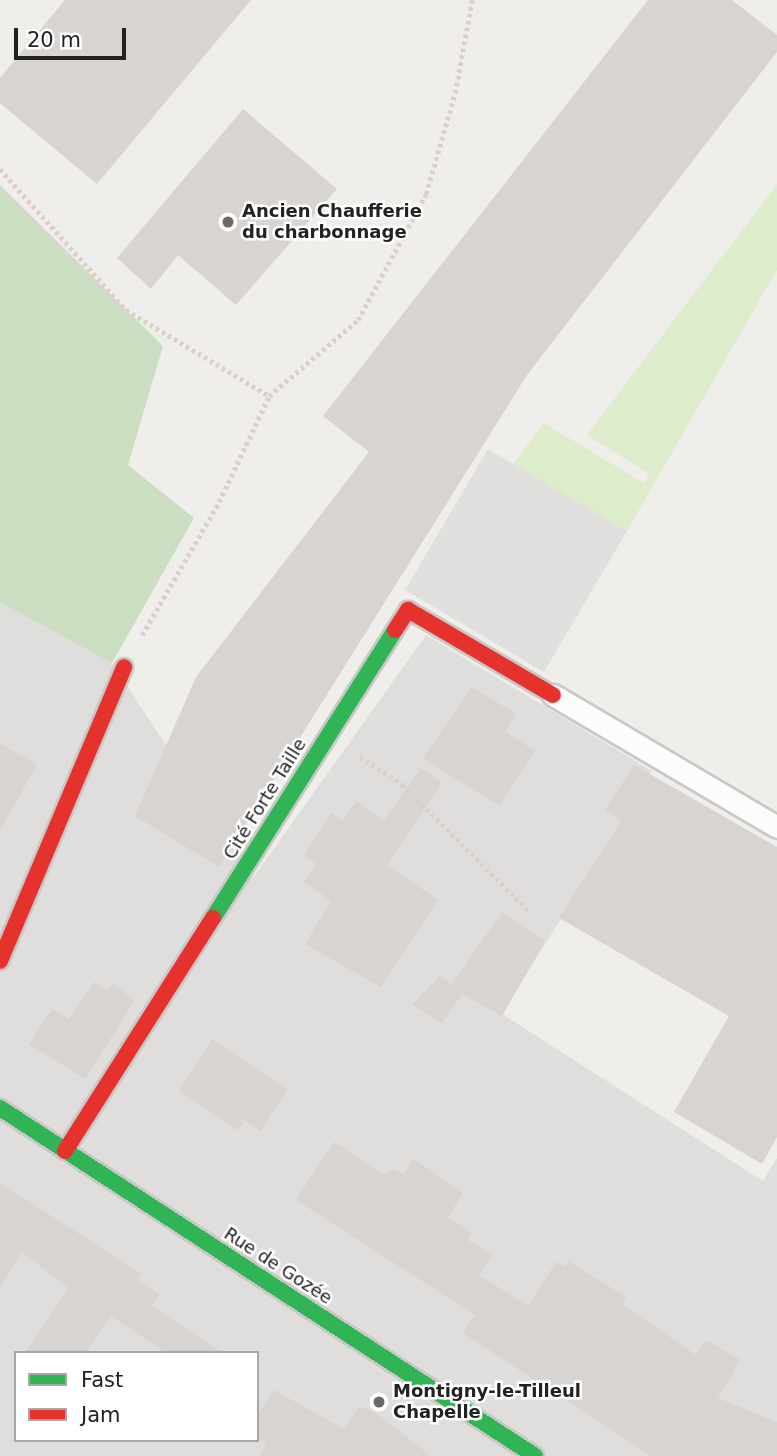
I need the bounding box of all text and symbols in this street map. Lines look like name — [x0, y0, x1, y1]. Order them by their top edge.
scale bar — [18, 14, 130, 58]
text: 20 m — [27, 28, 81, 52]
place label: Ancien Chaufferie du charbonnage — [242, 201, 422, 244]
marker: Ancien Chaufferie du charbonnage — [220, 214, 236, 230]
street label: Cité Forte Taille — [219, 735, 311, 863]
street label: Rue de Gozée — [220, 1223, 336, 1309]
legend — [14, 1351, 259, 1442]
text: Fast — [81, 1368, 123, 1392]
place label: Montigny-le-Tilleul Chapelle — [393, 1381, 581, 1424]
marker: Montigny-le-Tilleul Chapelle — [371, 1394, 387, 1410]
text: Jam — [81, 1403, 121, 1427]

